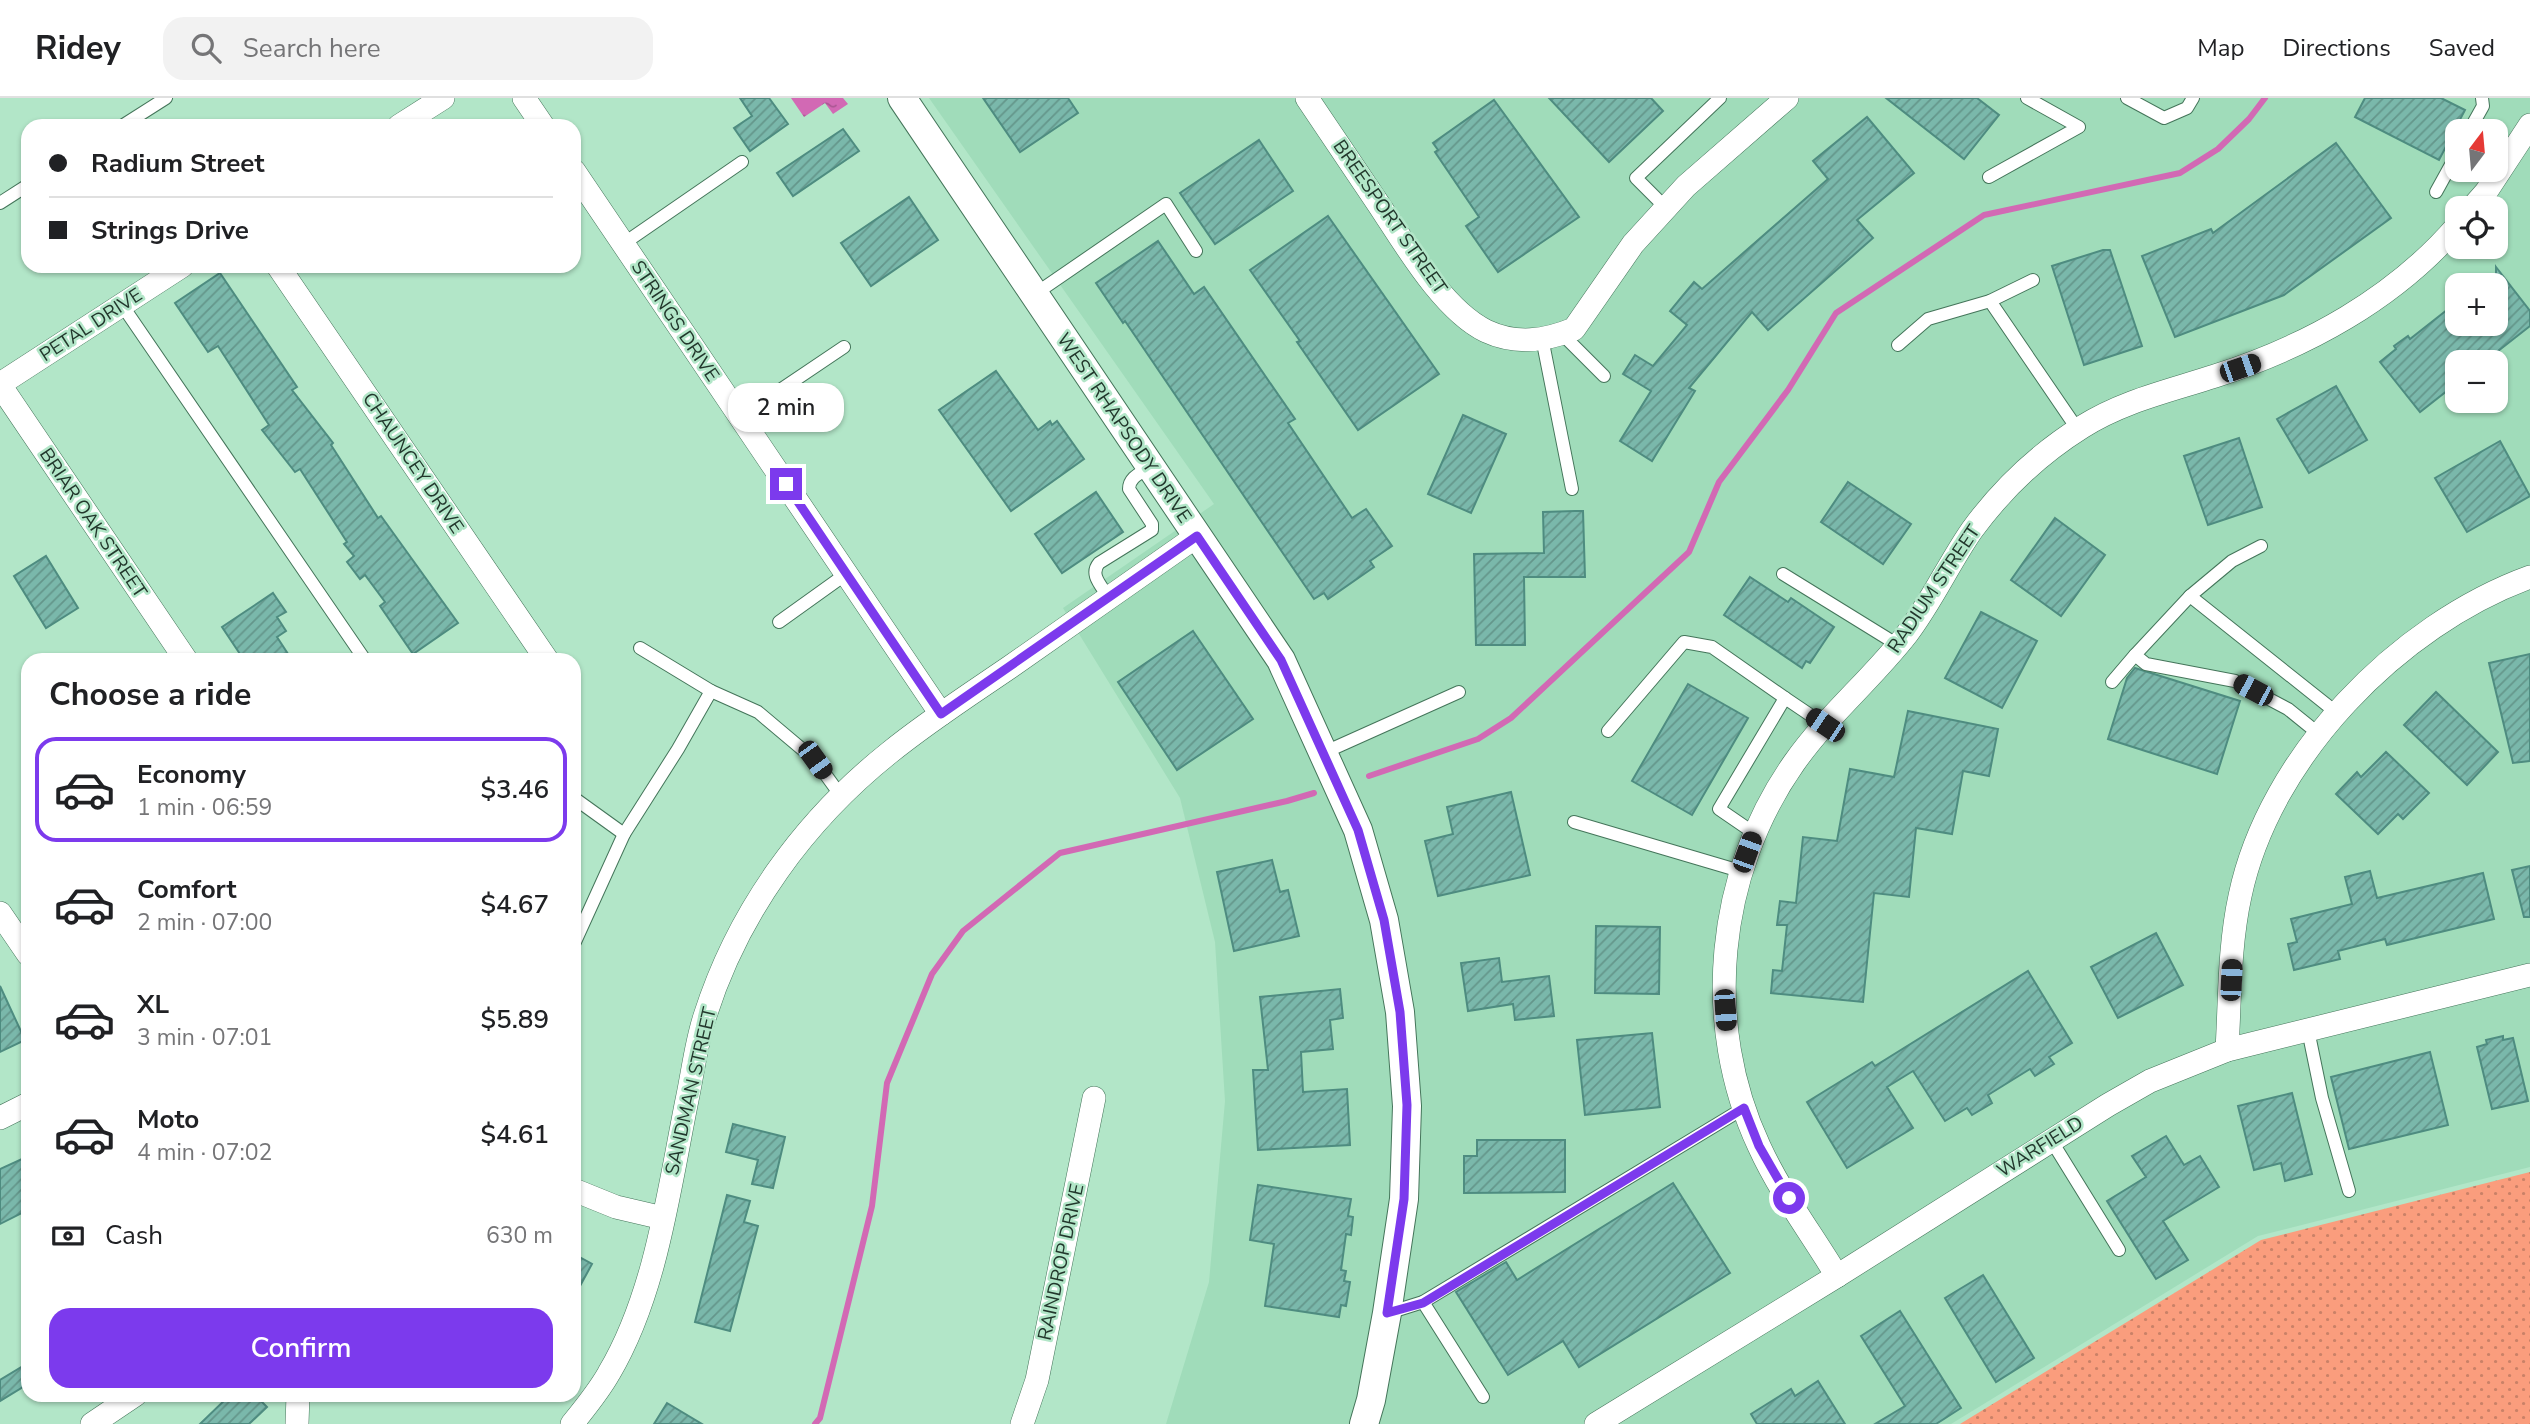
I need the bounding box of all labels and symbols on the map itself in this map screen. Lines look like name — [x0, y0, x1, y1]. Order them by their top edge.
north arrow — [2445, 119, 2508, 182]
street label: BREESPORT STREET — [1327, 135, 1454, 300]
street label: STRINGS DRIVE — [625, 255, 725, 387]
street label: PETAL DRIVE — [35, 282, 147, 368]
street label: WEST RHAPSODY DRIVE — [1051, 328, 1197, 528]
car — [2217, 351, 2264, 385]
callout: 2 min — [728, 382, 844, 432]
street label: CHAUNCEY DRIVE — [356, 387, 470, 539]
street label: BRIAR OAK STREET — [33, 443, 153, 604]
route end — [770, 468, 802, 500]
street label: RADIUM STREET — [1882, 519, 1987, 658]
car — [2230, 671, 2277, 709]
car — [1802, 705, 1849, 745]
car — [795, 737, 836, 783]
car — [1730, 829, 1765, 875]
car — [2220, 958, 2243, 1002]
car — [1714, 988, 1737, 1032]
street label: SANDMAN STREET — [659, 1004, 723, 1178]
street label: WARFIELD — [1992, 1110, 2088, 1184]
street label: RAINDROP DRIVE — [1032, 1181, 1090, 1343]
route start — [1773, 1182, 1805, 1214]

